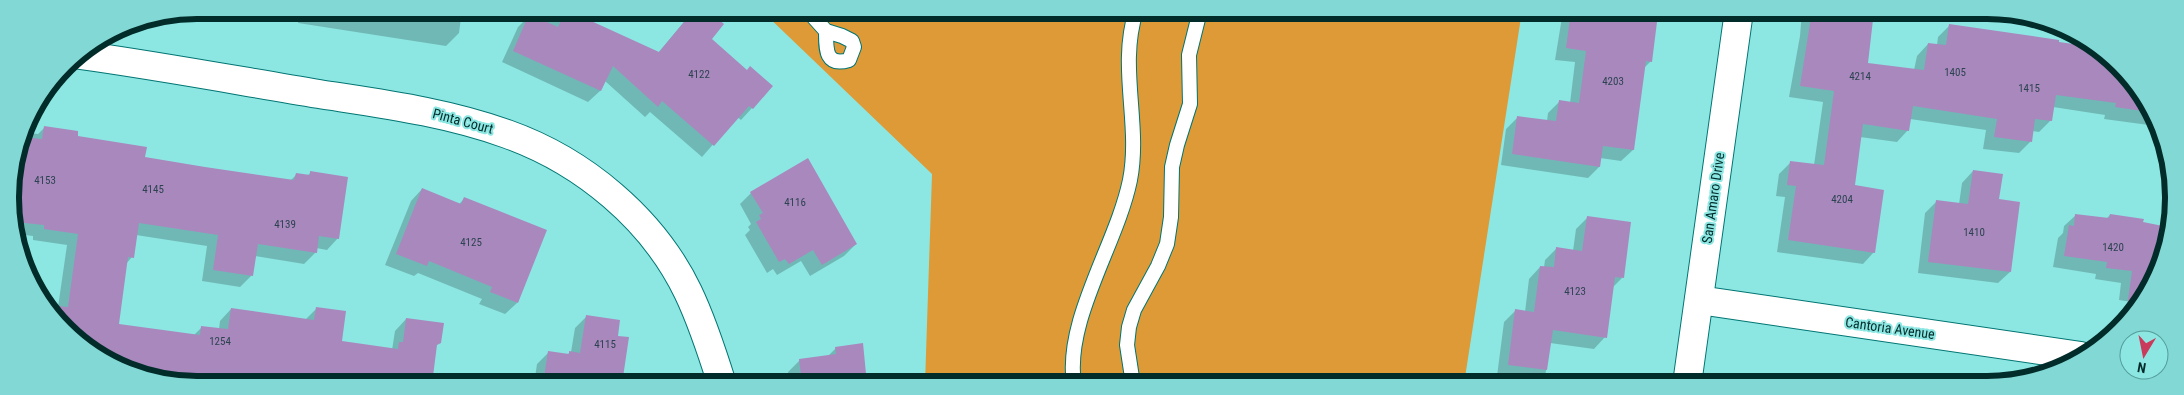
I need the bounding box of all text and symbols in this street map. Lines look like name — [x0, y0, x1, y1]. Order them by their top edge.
house number: 1405 — [1944, 66, 1966, 79]
house number: 4122 — [688, 68, 710, 81]
house number: 4214 — [1849, 70, 1871, 83]
house number: 4203 — [1602, 75, 1624, 88]
house number: 1415 — [2018, 82, 2040, 95]
street label: Pinta Court — [431, 105, 495, 137]
street label: San Amaro Drive — [1699, 151, 1727, 244]
house number: 4153 — [34, 174, 56, 187]
house number: 4145 — [142, 183, 164, 196]
house number: 4204 — [1831, 193, 1853, 206]
house number: 4116 — [784, 196, 806, 209]
house number: 4139 — [274, 218, 296, 231]
house number: 1410 — [1963, 226, 1985, 239]
house number: 4125 — [460, 236, 482, 249]
house number: 1420 — [2102, 241, 2124, 254]
house number: 4123 — [1564, 285, 1586, 298]
street label: Cantoria Avenue — [1844, 314, 1936, 342]
north arrow — [2119, 330, 2169, 380]
house number: 1254 — [209, 335, 231, 348]
house number: 4115 — [594, 338, 616, 351]
text: N — [2136, 359, 2147, 376]

